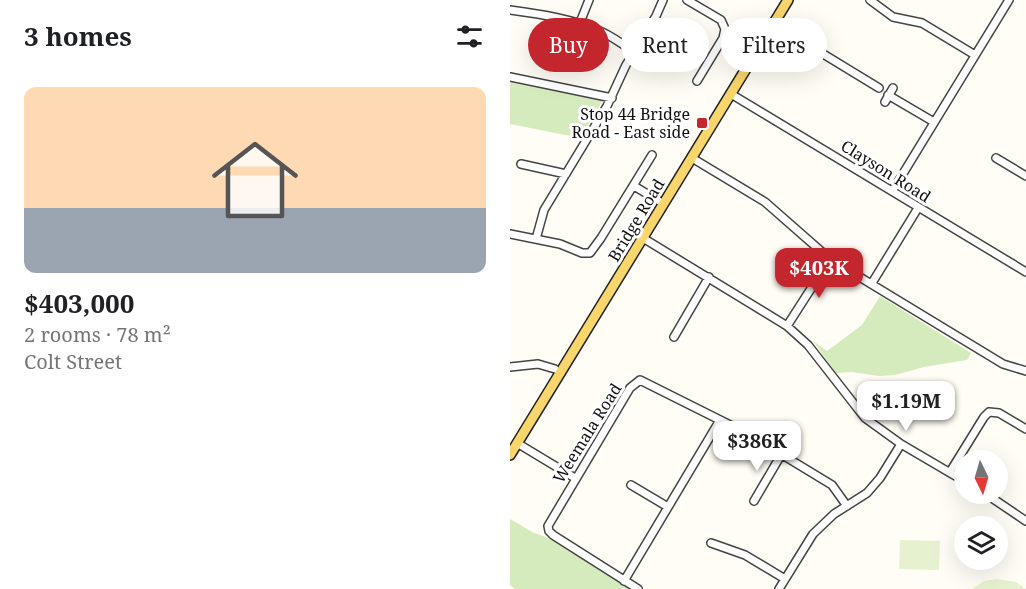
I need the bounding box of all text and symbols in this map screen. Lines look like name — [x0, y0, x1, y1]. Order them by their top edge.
text: 3 homes — [24, 18, 132, 54]
chip: Buy — [528, 18, 609, 72]
chip: Rent — [621, 18, 709, 72]
chip: Filters — [721, 18, 827, 72]
icon: filters — [453, 20, 486, 53]
place label: Stop 44 Bridge Road - East side — [571, 103, 690, 143]
marker: Stop 44 Bridge Road - East side — [695, 116, 709, 130]
icon: home — [201, 126, 309, 234]
street label: Clayson Road — [837, 135, 935, 207]
street label: Bridge Road — [603, 174, 669, 265]
pin: $403K — [777, 248, 861, 299]
text: $403K — [789, 254, 849, 281]
text: $403,000 — [24, 285, 134, 321]
text: 2 rooms · 78 m² — [24, 321, 171, 348]
text: Colt Street — [24, 348, 122, 375]
street label: Weemala Road — [548, 379, 627, 487]
pin: $1.19M — [857, 381, 955, 432]
text: $1.19M — [871, 387, 941, 414]
pin: $386K — [715, 421, 799, 472]
text: $386K — [727, 427, 787, 454]
north arrow — [954, 450, 1008, 504]
map controls — [954, 450, 1008, 570]
button: layers — [954, 516, 1008, 570]

